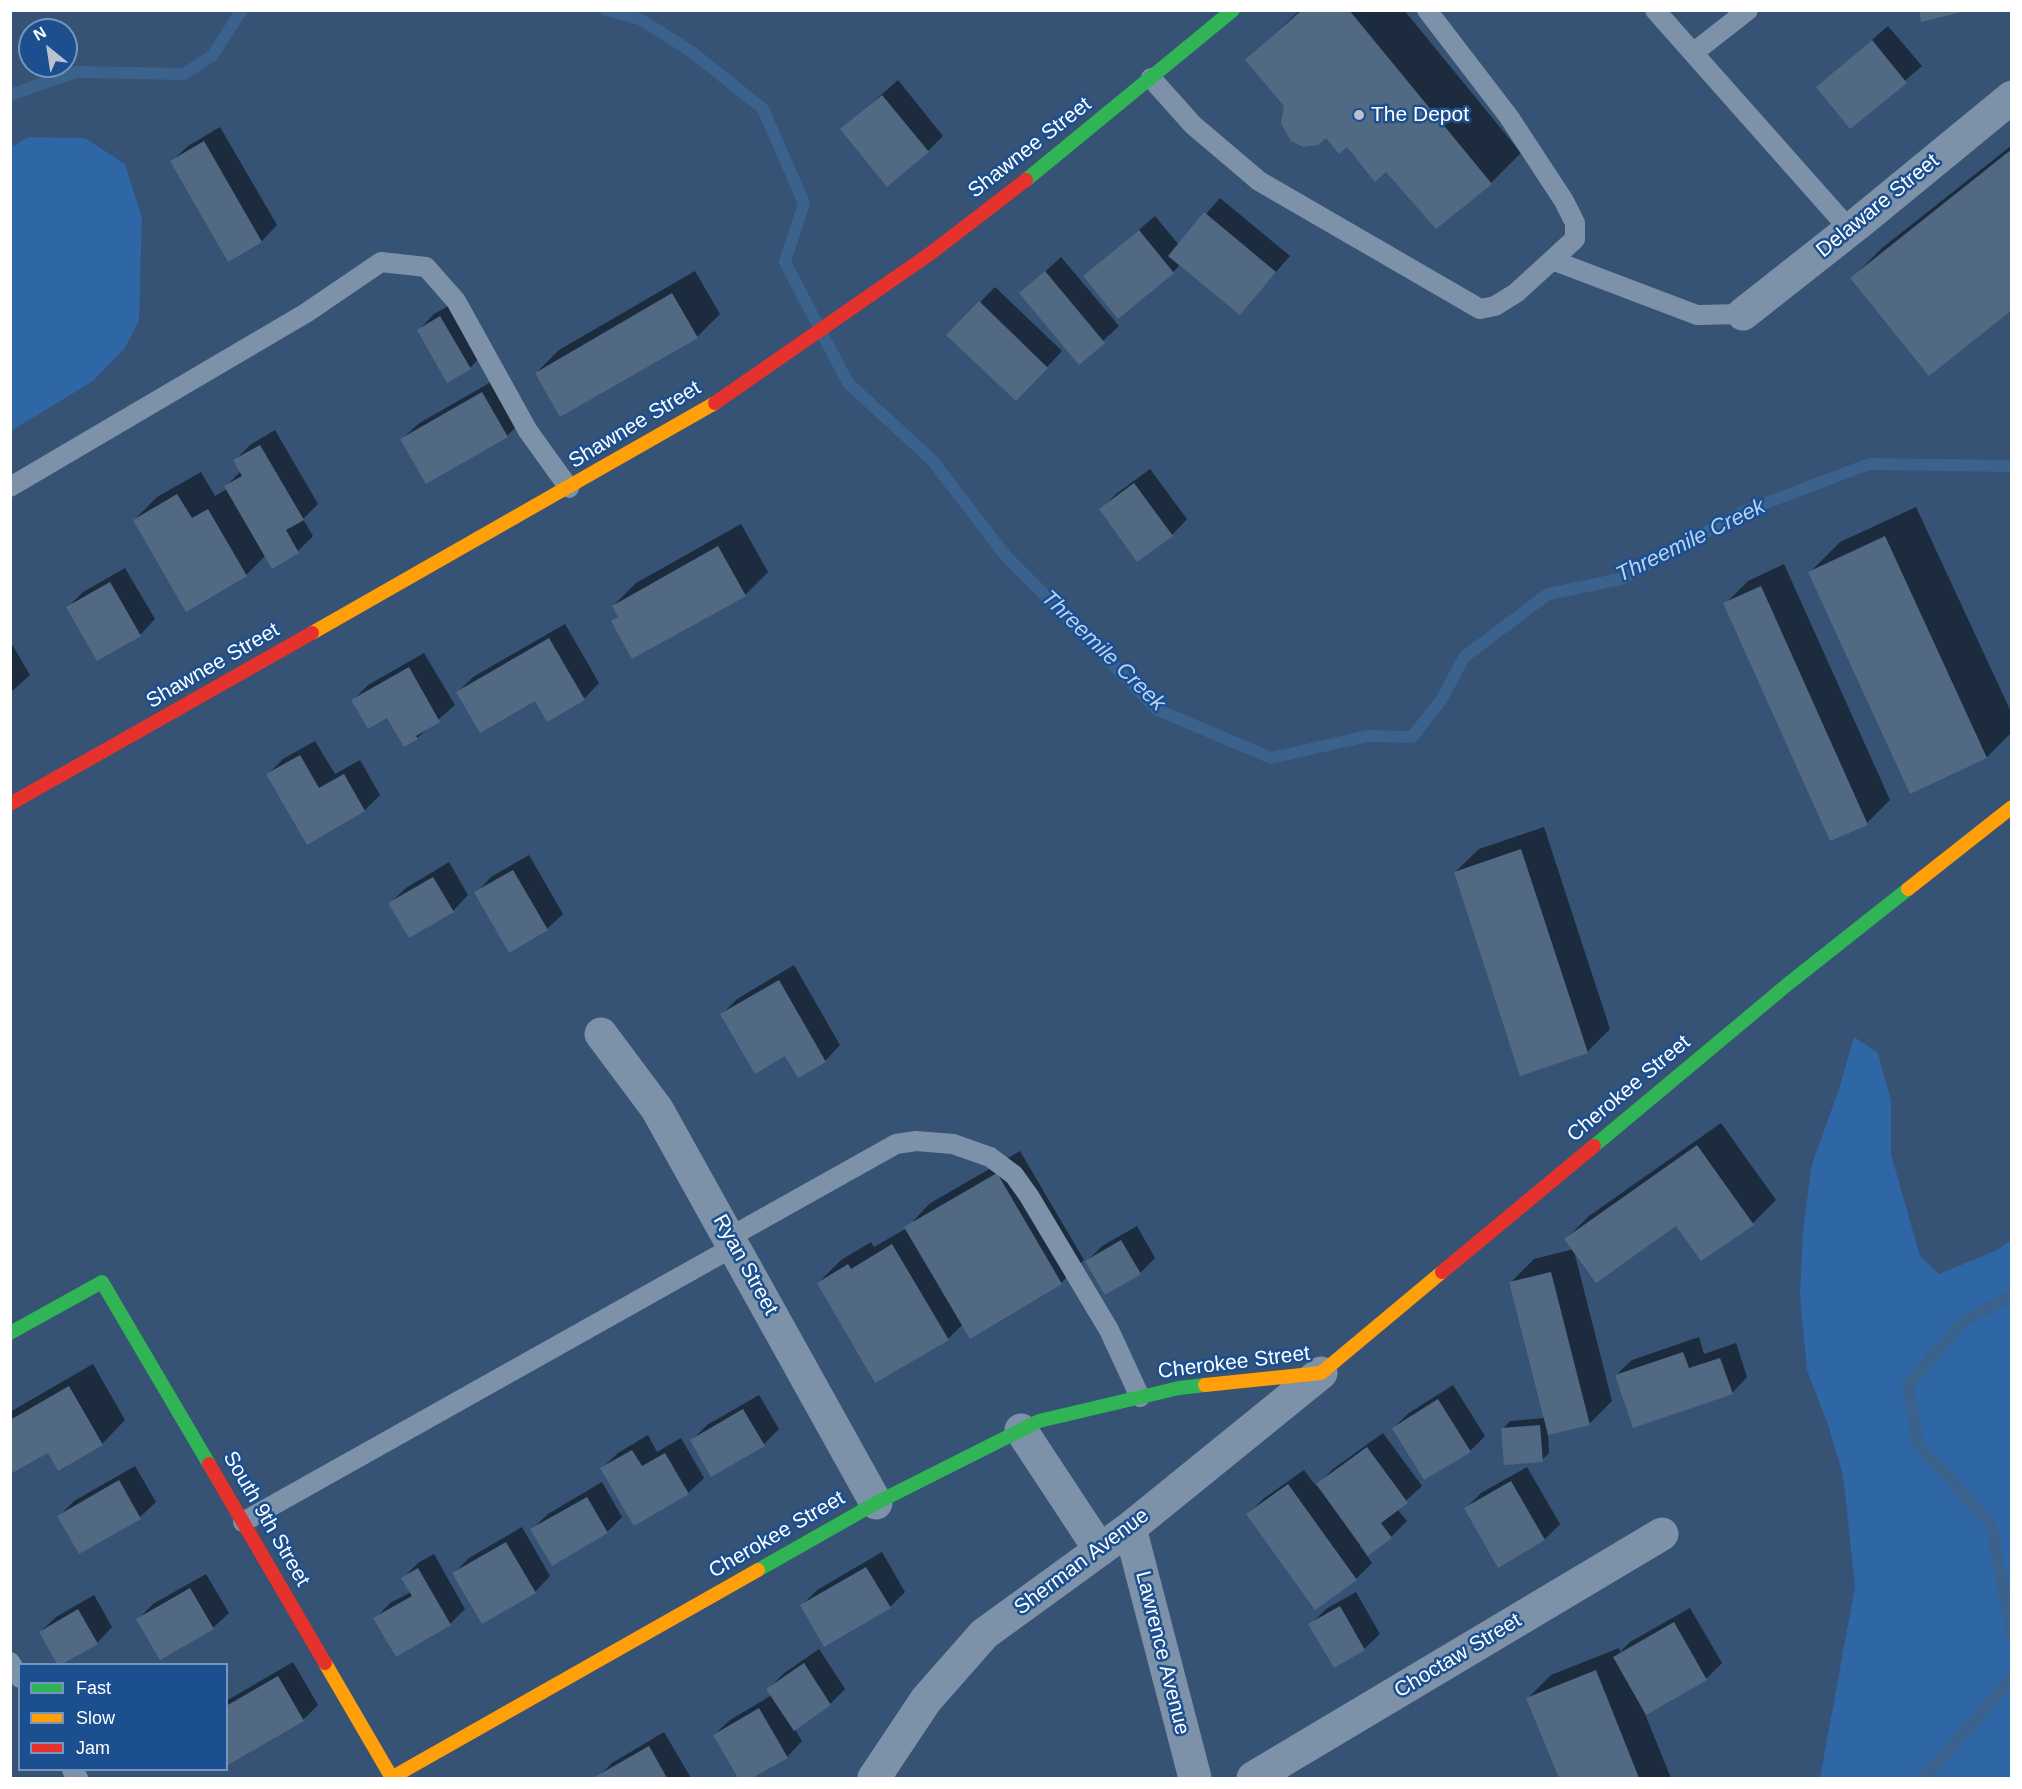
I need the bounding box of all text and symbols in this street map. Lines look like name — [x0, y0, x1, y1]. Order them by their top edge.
north arrow — [18, 18, 78, 78]
text: N — [30, 23, 49, 44]
street label: Shawnee Street — [963, 92, 1097, 204]
place label: The Depot — [1371, 102, 1469, 128]
marker: The Depot — [1352, 108, 1366, 122]
street label: Delaware Street — [1812, 149, 1944, 263]
street label: Shawnee Street — [564, 376, 706, 474]
water label: Threemile Creek — [1612, 493, 1770, 589]
water label: Threemile Creek — [1035, 585, 1171, 717]
street label: Shawnee Street — [142, 618, 284, 714]
street label: Cherokee Street — [1562, 1030, 1696, 1148]
street label: Ryan Street — [707, 1210, 783, 1320]
street label: Cherokee Street — [1157, 1341, 1311, 1385]
street label: South 9th Street — [217, 1447, 315, 1591]
street label: Cherokee Street — [704, 1486, 850, 1584]
street label: Sherman Avenue — [1010, 1503, 1154, 1621]
street label: Lawrence Avenue — [1129, 1569, 1195, 1737]
street label: Choctaw Street — [1390, 1608, 1526, 1704]
legend — [18, 1663, 228, 1771]
text: Fast — [76, 1678, 111, 1698]
text: Slow — [76, 1708, 115, 1728]
text: Jam — [76, 1738, 110, 1758]

